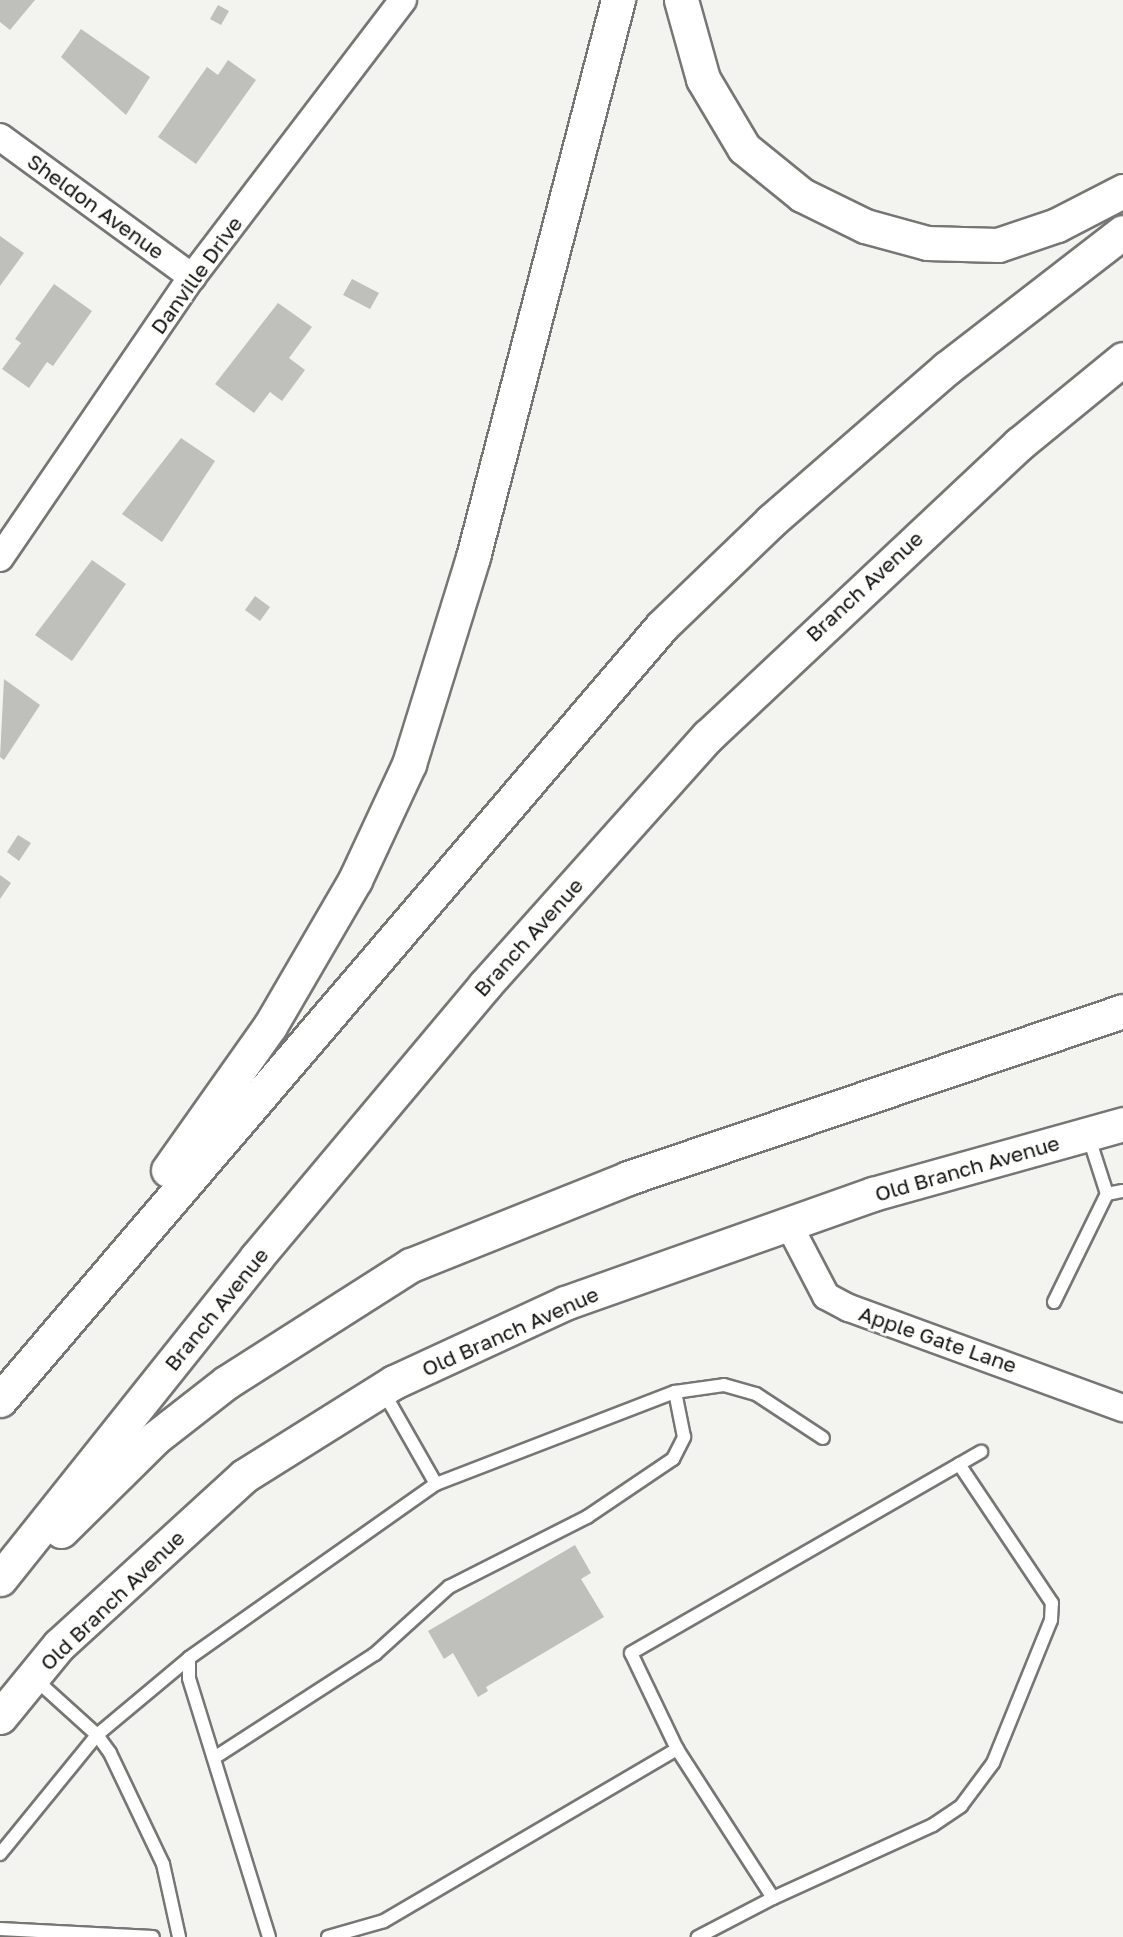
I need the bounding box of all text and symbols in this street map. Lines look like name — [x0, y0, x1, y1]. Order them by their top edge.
street label: Sheldon Avenue — [23, 148, 169, 264]
street label: Danville Drive — [145, 211, 247, 339]
street label: Branch Avenue — [800, 525, 928, 647]
street label: Branch Avenue — [468, 873, 588, 1001]
street label: Old Branch Avenue — [872, 1130, 1062, 1206]
street label: Branch Avenue — [159, 1243, 273, 1375]
street label: Old Branch Avenue — [418, 1281, 602, 1381]
street label: Apple Gate Lane — [856, 1300, 1020, 1378]
street label: Old Branch Avenue — [35, 1525, 189, 1675]

